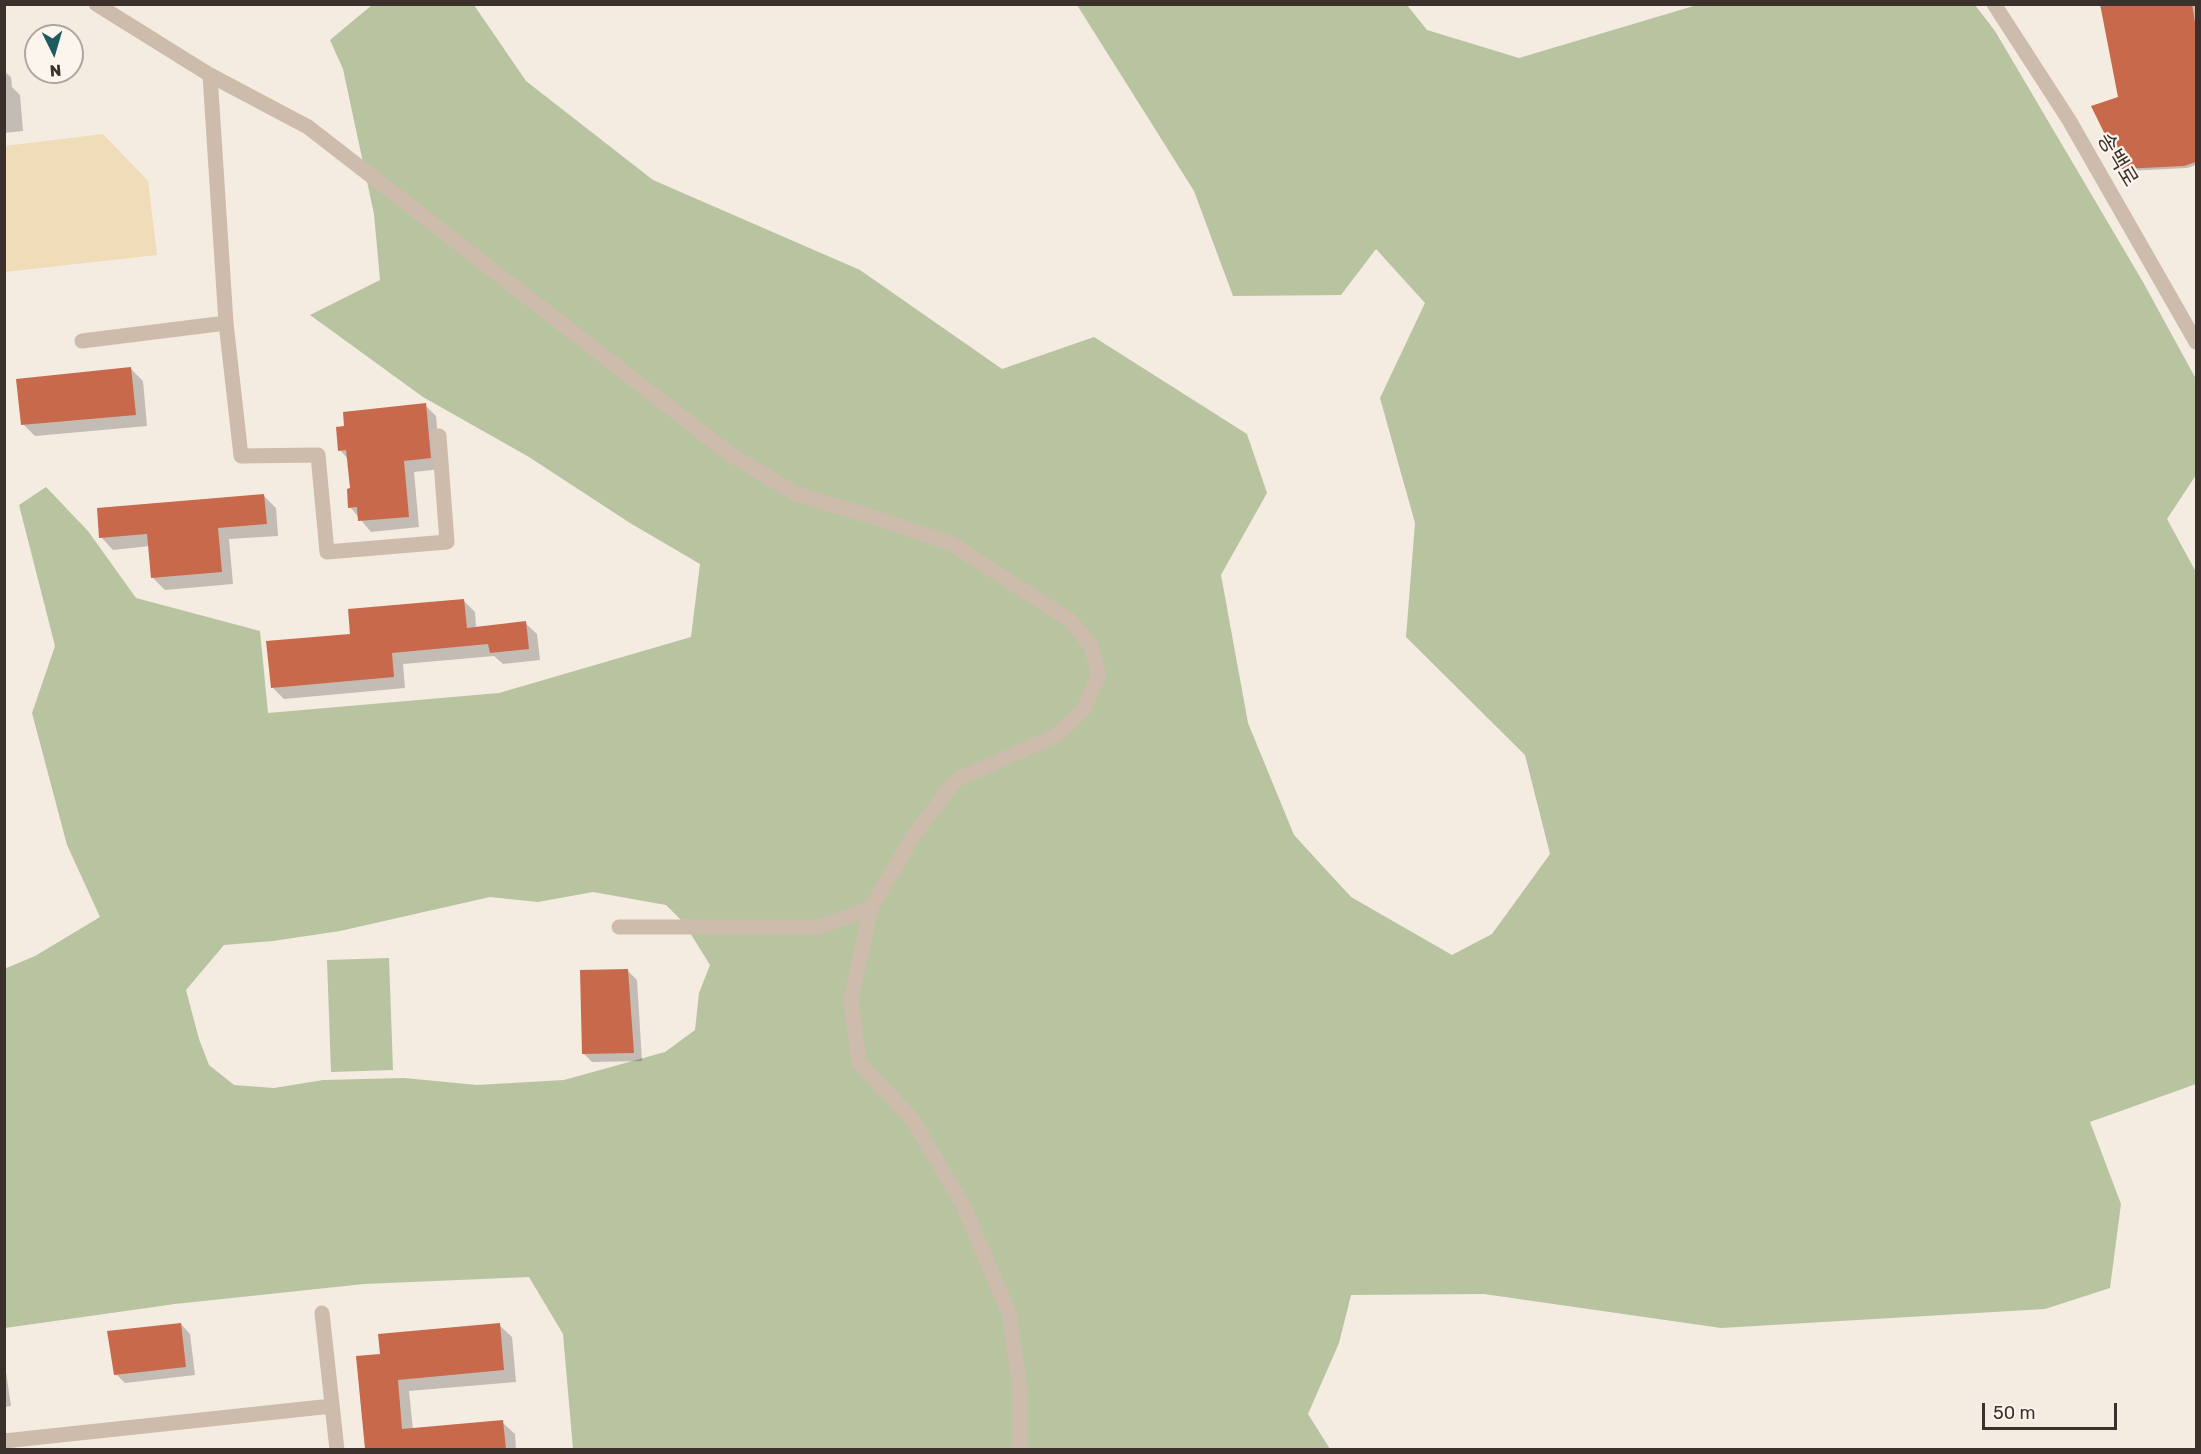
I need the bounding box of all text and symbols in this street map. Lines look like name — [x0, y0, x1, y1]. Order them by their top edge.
north arrow — [24, 24, 84, 84]
text: N — [49, 60, 62, 80]
street label: 송백로 — [2091, 129, 2143, 191]
scale bar — [1985, 1391, 2120, 1429]
text: 50 m — [1993, 1402, 2036, 1424]

